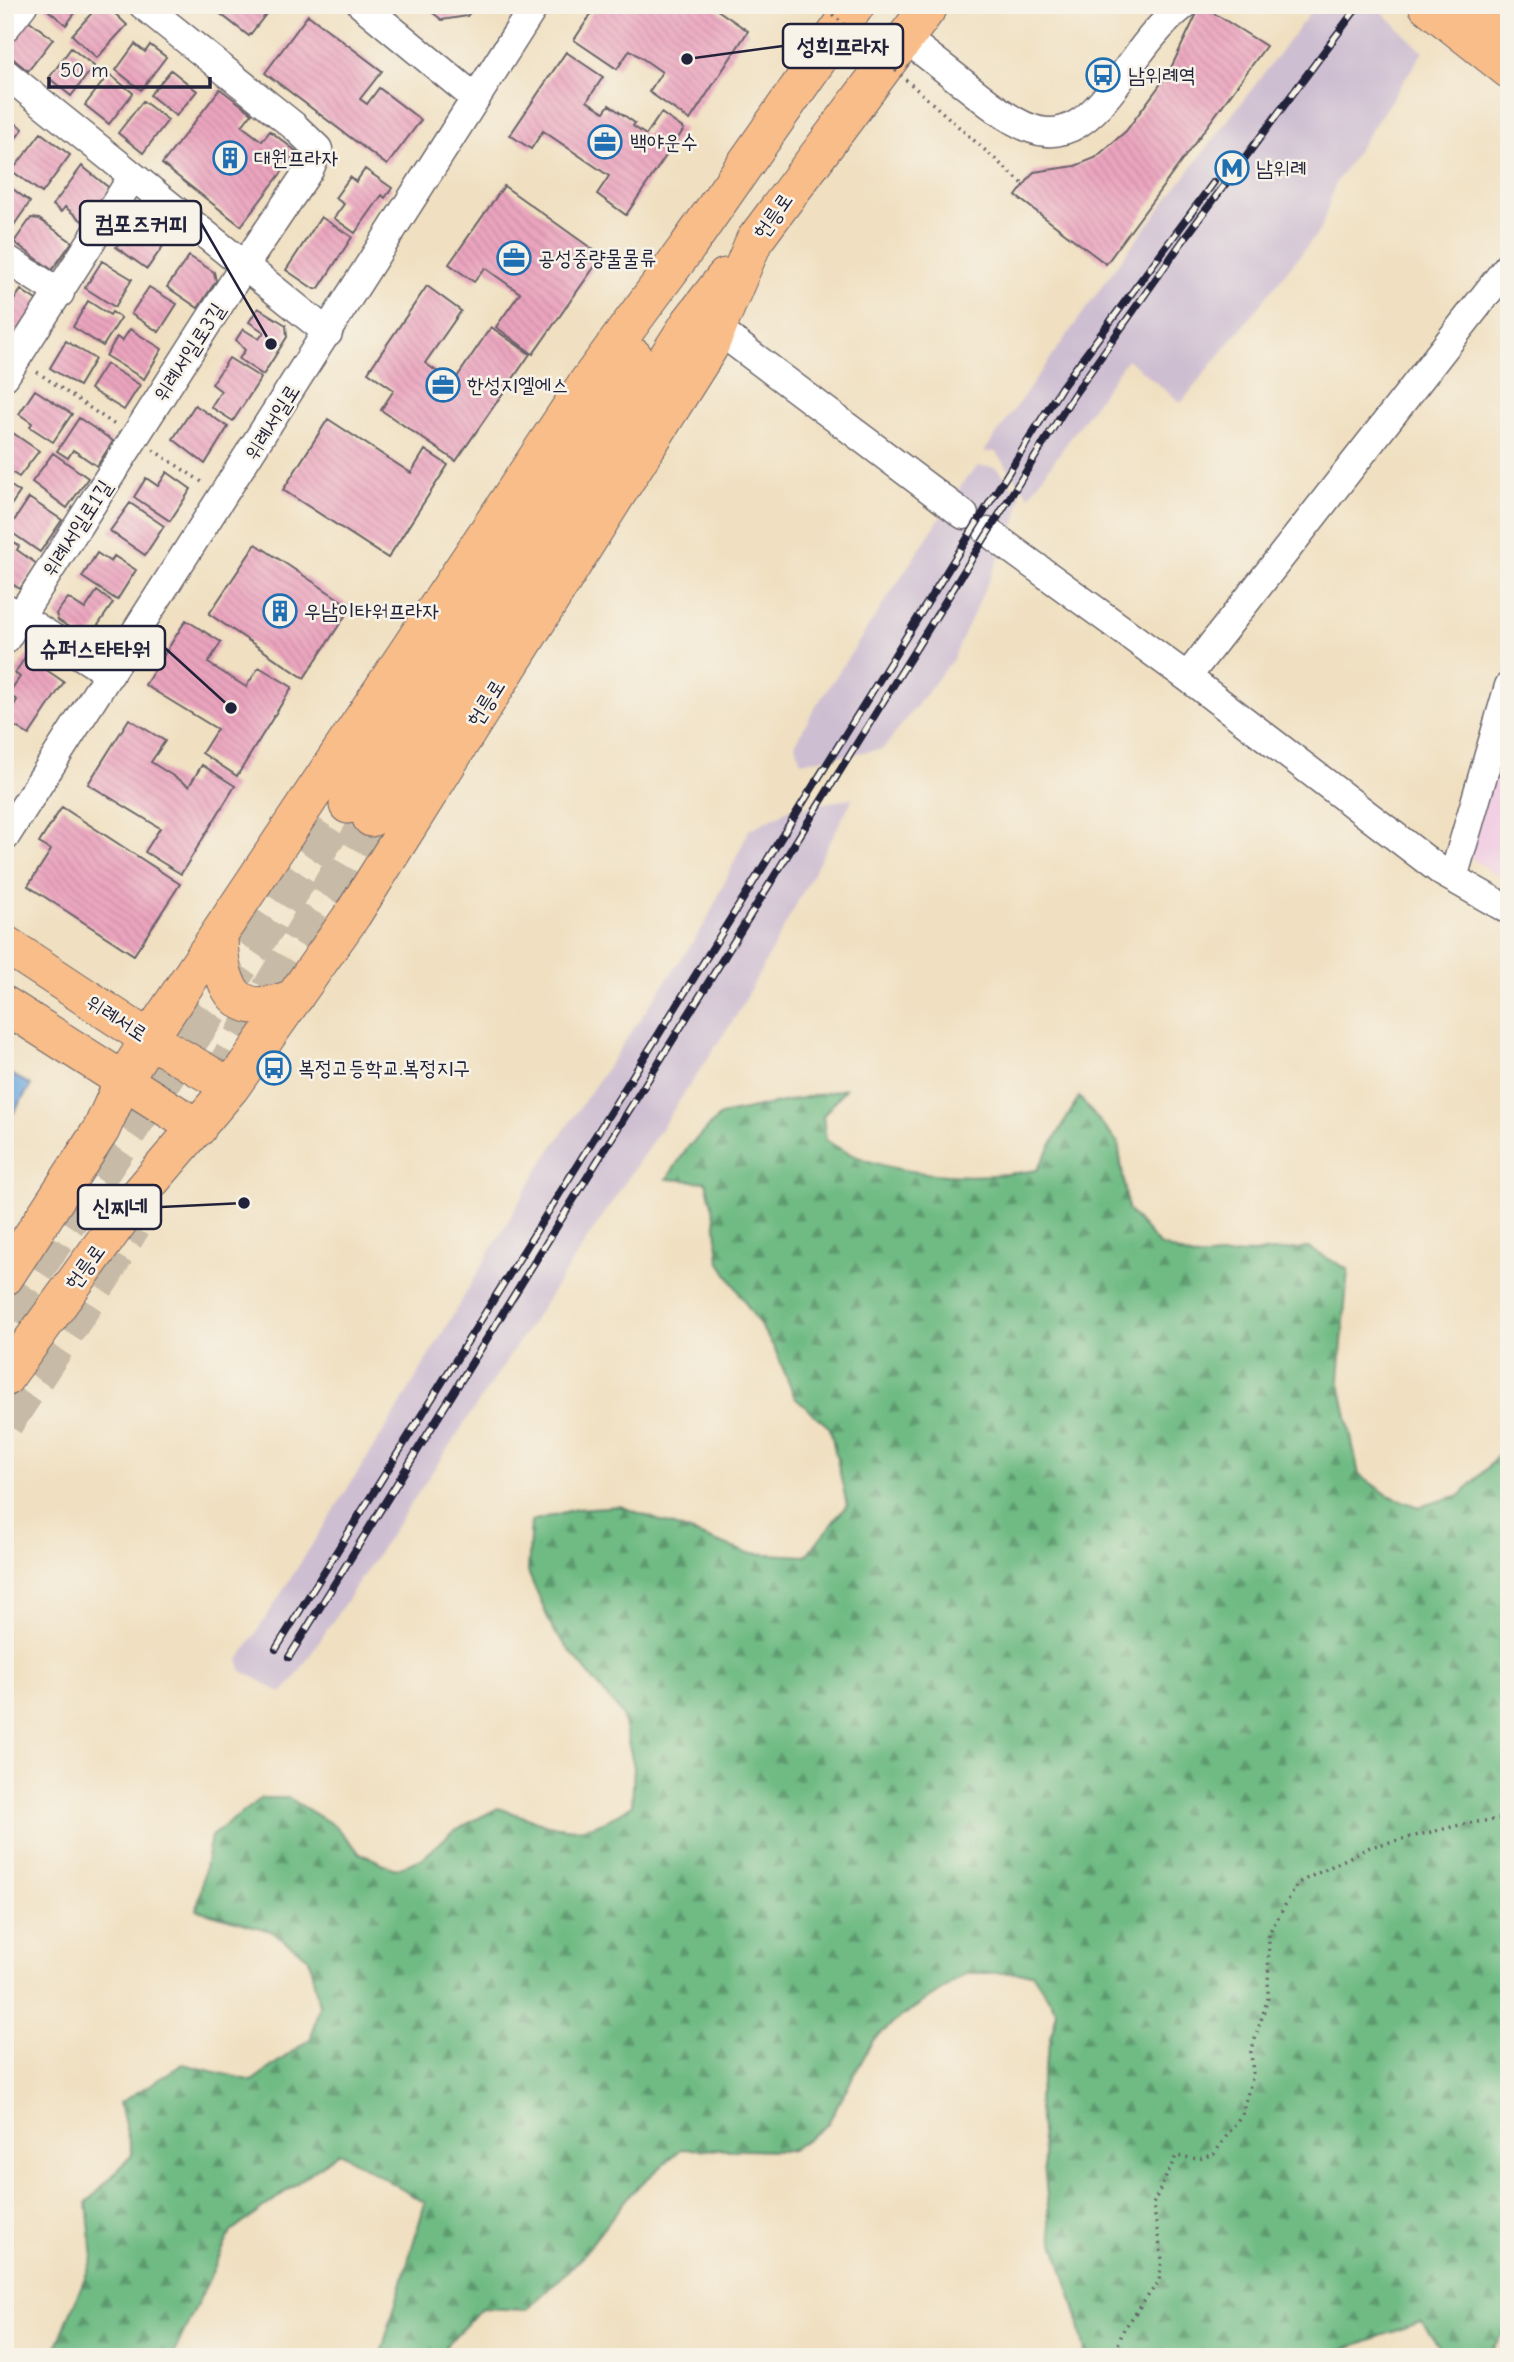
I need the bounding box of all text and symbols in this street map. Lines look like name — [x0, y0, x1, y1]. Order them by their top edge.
callout: 성희프라자 — [783, 24, 903, 68]
text: 성희프라자 — [797, 33, 890, 60]
scale bar — [49, 46, 210, 90]
bus stop icon: 남위례역 — [1084, 56, 1122, 94]
text: 50 m — [60, 58, 109, 82]
place label: 남위례역 — [1128, 63, 1196, 87]
office icon: 백야운수 — [586, 123, 624, 161]
place label: 백야운수 — [630, 130, 698, 154]
building icon: 대원프라자 — [211, 139, 249, 177]
place label: 대원프라자 — [254, 146, 339, 170]
metro station icon: 남위례 — [1213, 149, 1251, 187]
place label: 남위례 — [1256, 156, 1307, 180]
street label: 헌릉로 — [749, 188, 797, 244]
callout: 컴포즈커피 — [80, 201, 201, 245]
text: 컴포즈커피 — [95, 210, 187, 237]
office icon: 공성중량물물류 — [495, 239, 533, 277]
place label: 공성중량물물류 — [538, 246, 656, 270]
street label: 위례서일로3길 — [148, 298, 230, 406]
office icon: 한성지엘에스 — [424, 366, 462, 404]
place label: 한성지엘에스 — [467, 373, 568, 397]
street label: 위례서일로 — [239, 380, 305, 464]
street label: 위례서일로1길 — [37, 475, 117, 581]
building icon: 우남이타워프라자 — [261, 592, 299, 630]
place label: 우남이타워프라자 — [304, 599, 439, 623]
callout: 슈퍼스타타워 — [26, 626, 165, 670]
text: 슈퍼스타타워 — [39, 636, 151, 663]
street label: 헌릉로 — [462, 675, 510, 731]
street label: 위례서로 — [82, 990, 152, 1046]
bus stop icon: 복정고등학교.복정지구 — [255, 1049, 293, 1087]
place label: 복정고등학교.복정지구 — [298, 1056, 470, 1080]
callout: 신찌네 — [78, 1185, 161, 1229]
text: 신찌네 — [92, 1194, 148, 1221]
street label: 헌릉로 — [60, 1239, 110, 1295]

